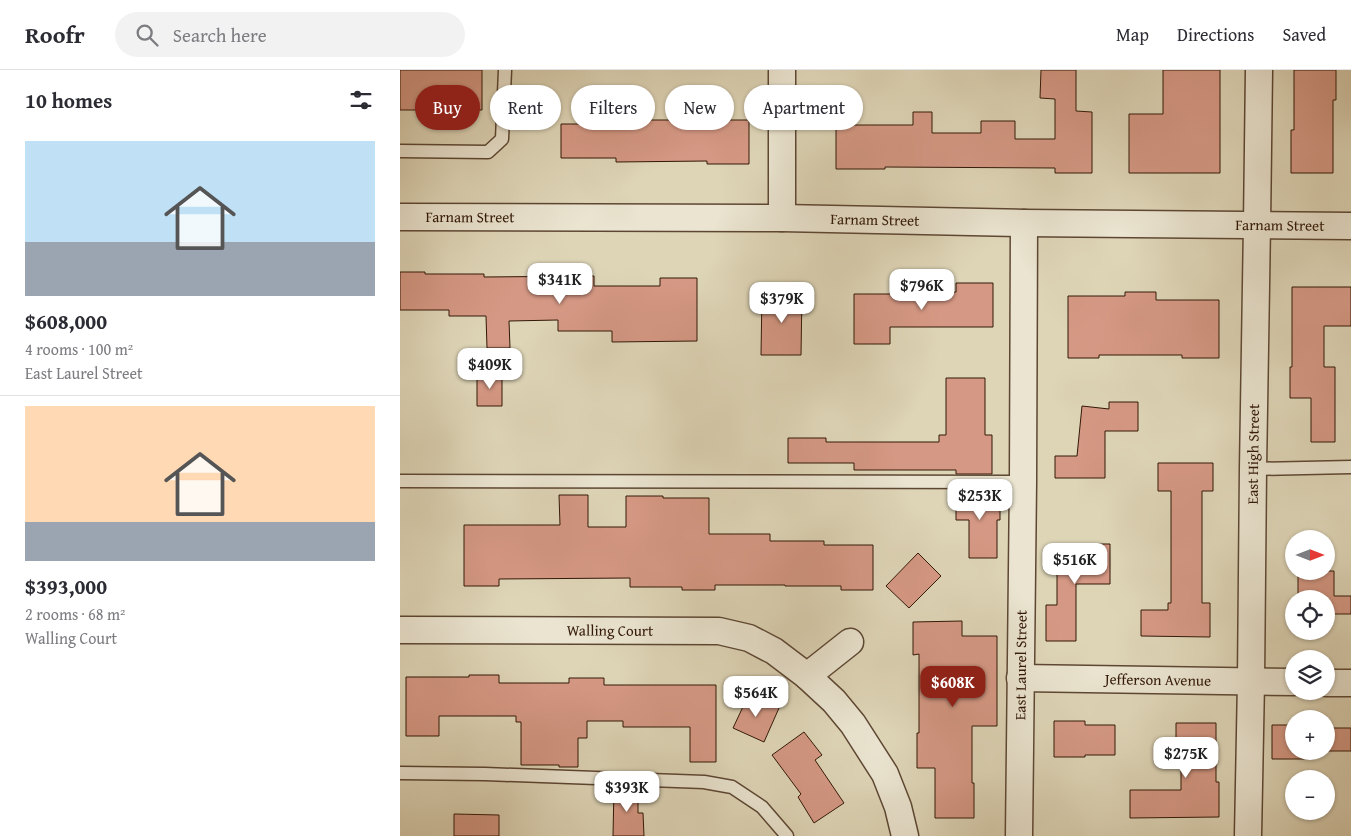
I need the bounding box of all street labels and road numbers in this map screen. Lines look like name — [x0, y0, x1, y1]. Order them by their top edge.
street label: Farnam Street — [425, 206, 515, 227]
street label: Farnam Street — [830, 208, 920, 231]
street label: Farnam Street — [1235, 214, 1325, 236]
street label: East High Street — [1242, 403, 1264, 504]
street label: East Laurel Street — [1009, 609, 1032, 720]
street label: Walling Court — [567, 620, 654, 641]
street label: Jefferson Avenue — [1103, 668, 1211, 691]

